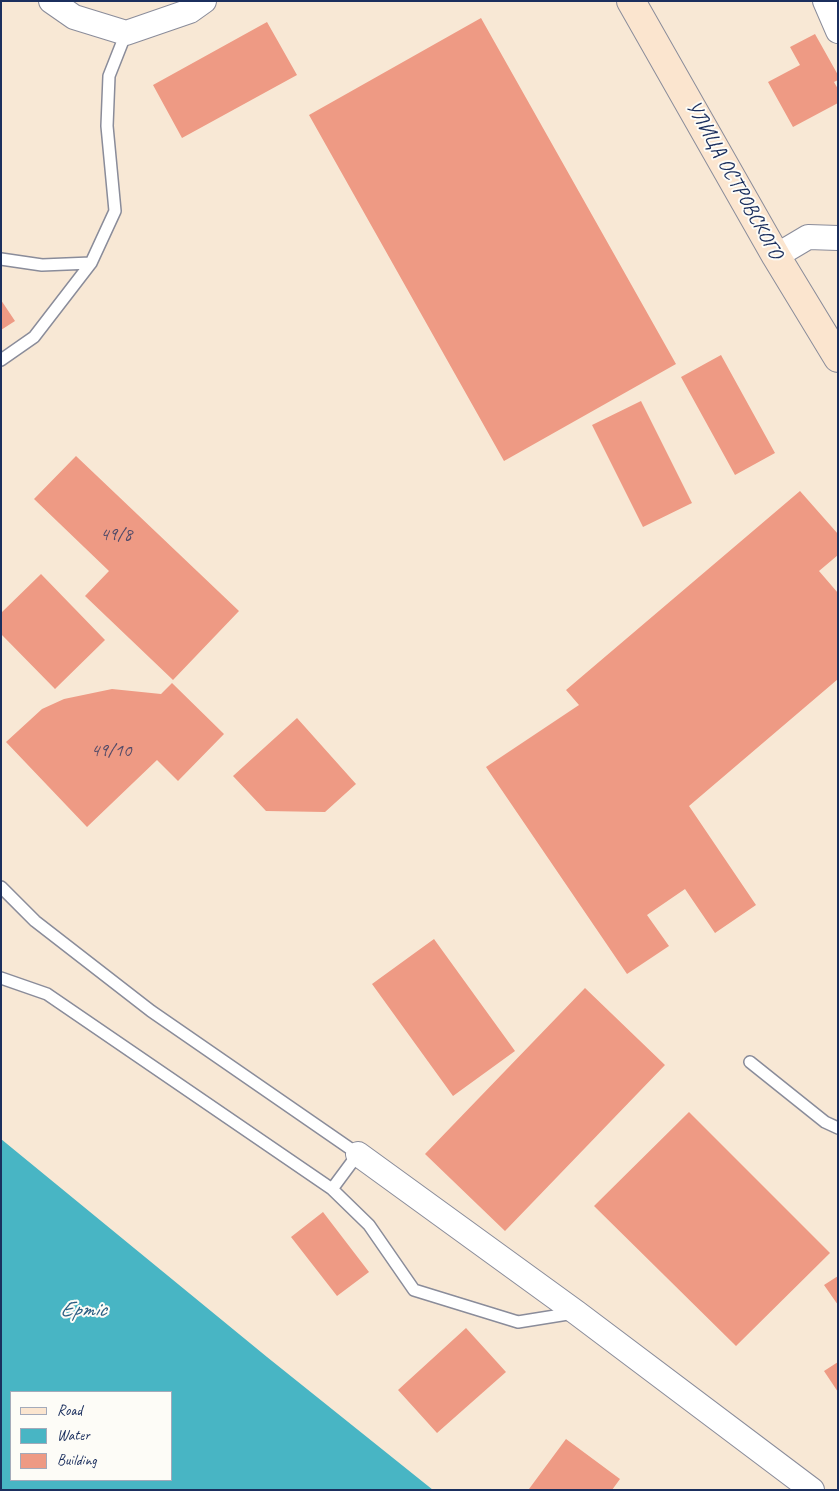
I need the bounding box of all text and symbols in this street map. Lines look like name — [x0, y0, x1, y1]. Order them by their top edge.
street label: УЛИЦА ОСТРОВСКОГО — [680, 96, 788, 264]
house number: 49/8 — [100, 524, 132, 546]
house number: 49/10 — [91, 740, 131, 762]
water label: Ертіс — [60, 1297, 106, 1323]
legend — [10, 1391, 172, 1481]
text: Road — [57, 1401, 82, 1420]
text: Water — [57, 1426, 90, 1445]
text: Building — [57, 1451, 96, 1470]

